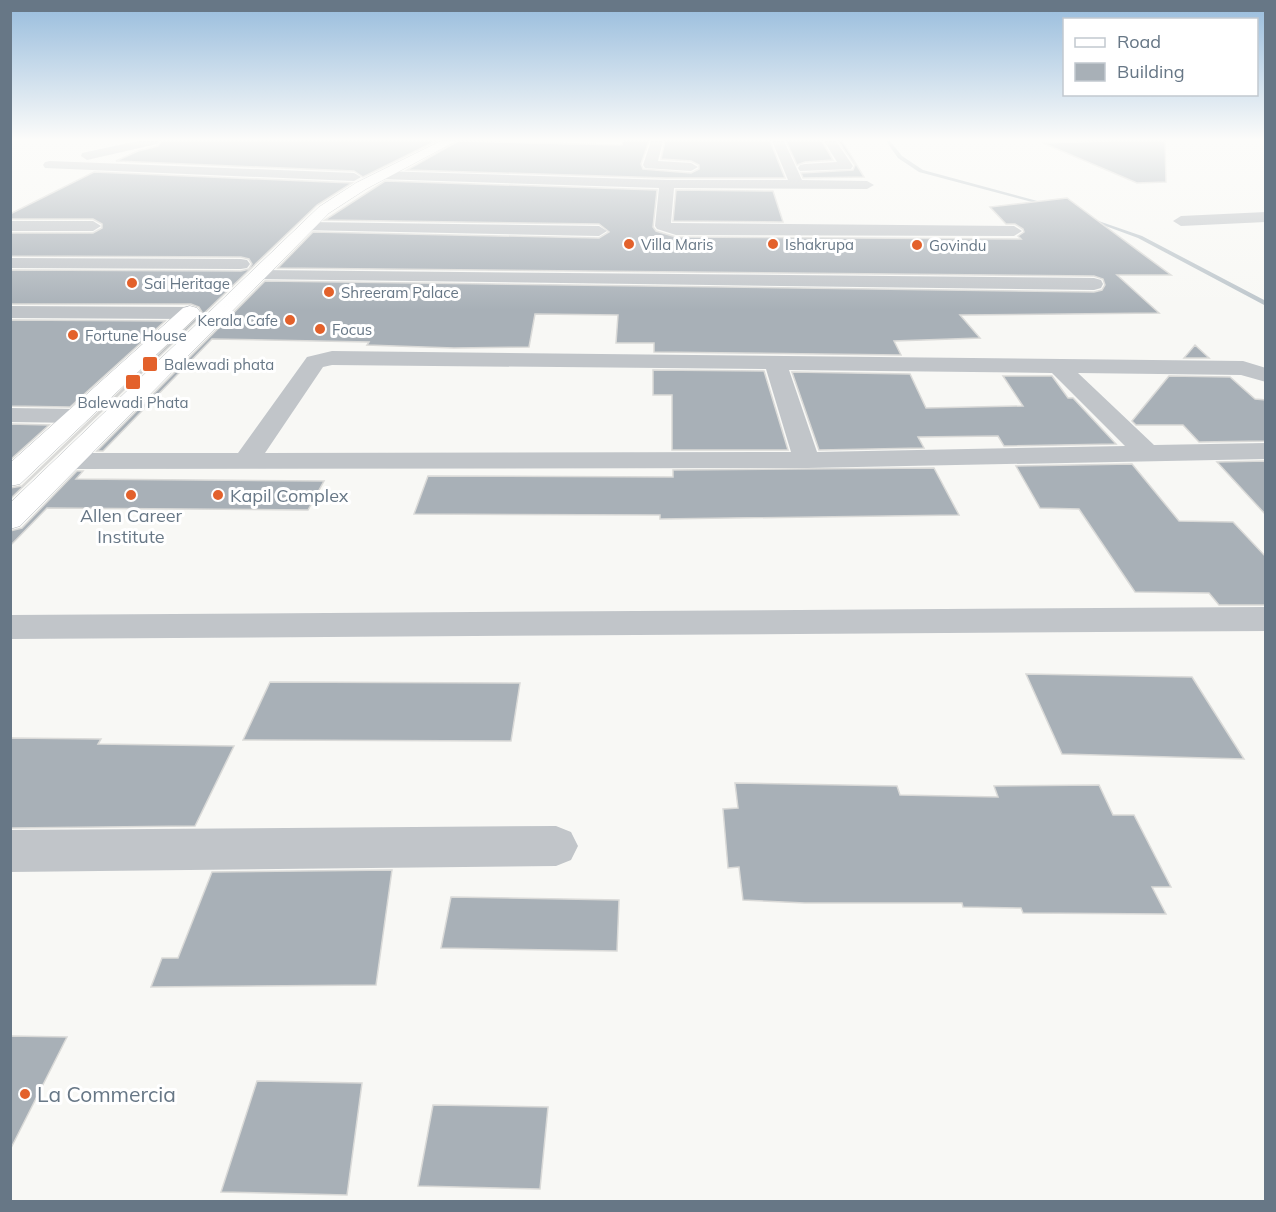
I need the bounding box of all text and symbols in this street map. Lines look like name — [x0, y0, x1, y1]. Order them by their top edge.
legend — [1063, 18, 1258, 96]
text: Road — [1117, 30, 1161, 53]
text: Building — [1117, 60, 1185, 83]
place label: Villa Maris — [641, 235, 713, 254]
place label: Ishakrupa — [785, 235, 854, 254]
place label: Govindu — [929, 236, 986, 255]
marker: Villa Maris — [622, 237, 636, 251]
marker: Ishakrupa — [766, 237, 780, 251]
marker: Govindu — [910, 238, 924, 252]
place label: Sai Heritage — [144, 274, 230, 293]
marker: Sai Heritage — [125, 276, 139, 290]
place label: Shreeram Palace — [341, 283, 459, 302]
marker: Shreeram Palace — [322, 285, 336, 299]
place label: Kerala Cafe — [198, 311, 278, 330]
marker: Kerala Cafe — [283, 313, 297, 327]
place label: Focus — [332, 320, 372, 339]
marker: Focus — [313, 322, 327, 336]
place label: Fortune House — [85, 326, 187, 345]
marker: Fortune House — [66, 328, 80, 342]
marker: Balewadi phata — [141, 355, 159, 373]
place label: Balewadi phata — [164, 355, 274, 374]
marker: Balewadi Phata — [124, 373, 142, 391]
place label: Balewadi Phata — [77, 393, 189, 412]
place label: Kapil Complex — [230, 484, 349, 507]
marker: Allen Career Institute — [124, 488, 138, 502]
marker: Kapil Complex — [211, 488, 225, 502]
place label: Allen Career Institute — [80, 504, 183, 548]
place label: La Commercia — [37, 1081, 176, 1107]
marker: La Commercia — [18, 1087, 32, 1101]

